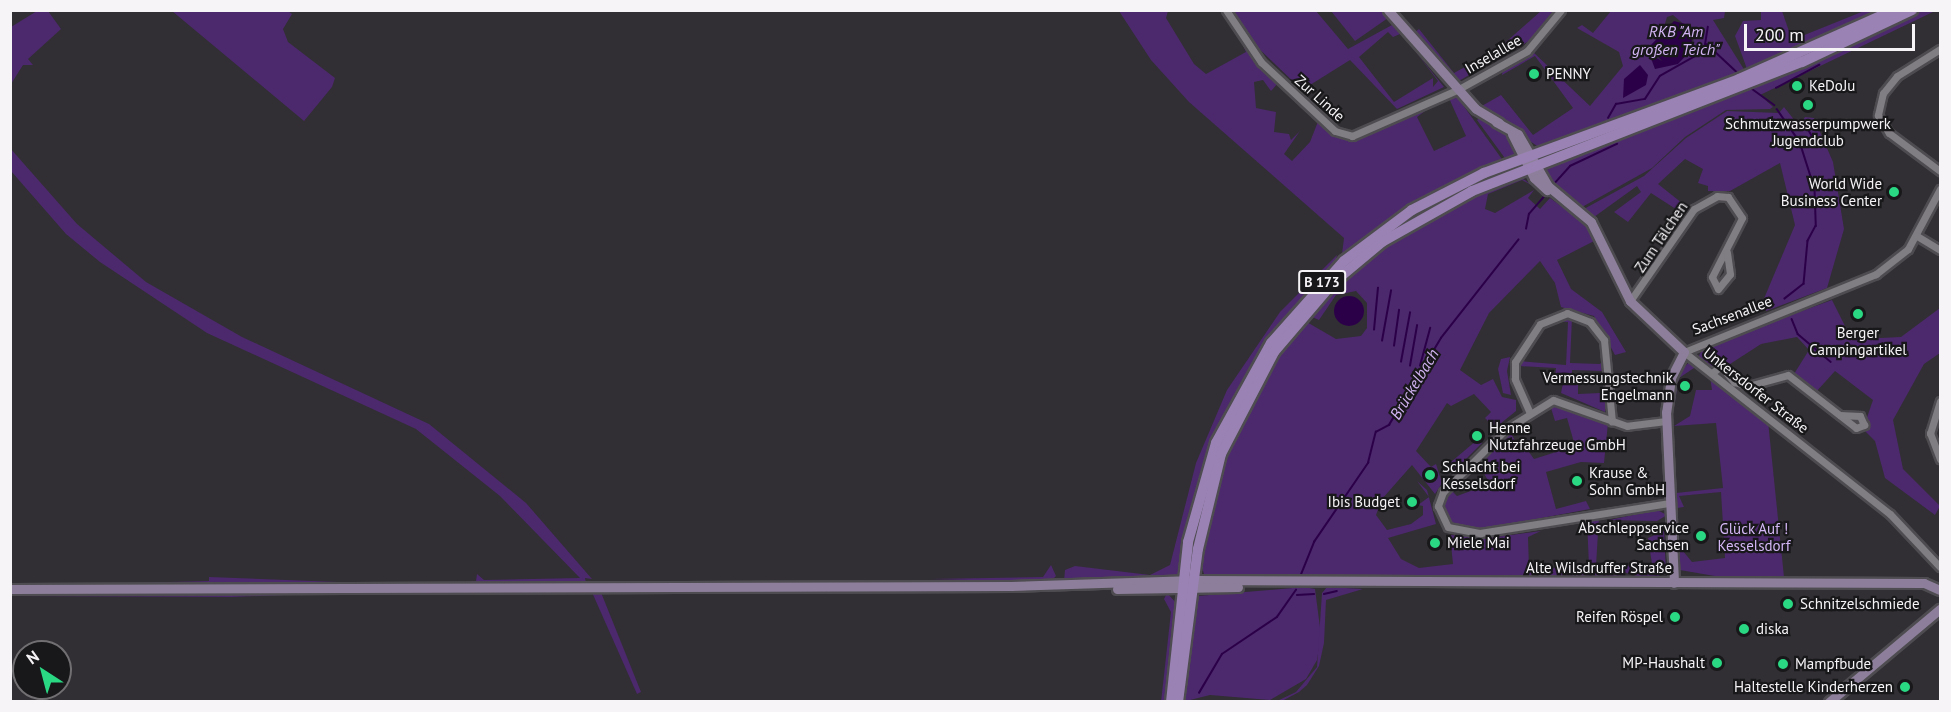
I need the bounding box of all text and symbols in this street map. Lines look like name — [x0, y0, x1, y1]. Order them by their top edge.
scale bar — [1747, 12, 1918, 50]
water label: RKB "Am großen Teich" — [1632, 21, 1720, 59]
text: 200 m — [1755, 23, 1804, 46]
street label: Inselallee — [1462, 31, 1524, 77]
place label: PENNY — [1546, 65, 1591, 83]
marker: PENNY — [1527, 67, 1541, 81]
street label: Zur Linde — [1291, 71, 1349, 125]
place label: KeDoJu — [1809, 77, 1855, 95]
marker: KeDoJu — [1790, 79, 1804, 93]
marker: Schmutzwasserpumpwerk Jugendclub — [1801, 98, 1815, 112]
place label: Schmutzwasserpumpwerk Jugendclub — [1725, 114, 1891, 149]
place label: World Wide Business Center — [1781, 174, 1882, 209]
marker: World Wide Business Center — [1887, 185, 1901, 199]
street label: Zum Tälchen — [1631, 198, 1691, 276]
road number: B 173 — [1298, 271, 1346, 293]
street label: Sachsenallee — [1690, 292, 1774, 338]
marker: Berger Campingartikel — [1851, 307, 1865, 321]
place label: Berger Campingartikel — [1809, 323, 1907, 358]
street label: Unkersdorfer Straße — [1700, 343, 1812, 437]
water label: Brückelbach — [1385, 345, 1443, 423]
place label: Vermessungstechnik Engelmann — [1543, 368, 1673, 403]
marker: Vermessungstechnik Engelmann — [1678, 379, 1692, 393]
place label: Henne Nutzfahrzeuge GmbH — [1489, 418, 1626, 453]
marker: Henne Nutzfahrzeuge GmbH — [1470, 429, 1484, 443]
place label: Schlacht bei Kesselsdorf — [1442, 457, 1521, 492]
place label: Krause & Sohn GmbH — [1589, 463, 1665, 498]
marker: Schlacht bei Kesselsdorf — [1423, 468, 1437, 482]
marker: Krause & Sohn GmbH — [1570, 474, 1584, 488]
place label: Ibis Budget — [1328, 493, 1400, 511]
marker: Ibis Budget — [1405, 495, 1419, 509]
place label: Abschleppservice Sachsen — [1578, 518, 1689, 553]
park label: Glück Auf ! Kesselsdorf — [1718, 519, 1790, 554]
marker: Abschleppservice Sachsen — [1694, 529, 1708, 543]
place label: Miele Mai — [1447, 534, 1510, 552]
marker: Miele Mai — [1428, 536, 1442, 550]
street label: Alte Wilsdruffer Straße — [1526, 559, 1672, 577]
place label: Schnitzelschmiede — [1800, 595, 1920, 613]
marker: Schnitzelschmiede — [1781, 597, 1795, 611]
place label: Reifen Röspel — [1576, 608, 1663, 626]
marker: Reifen Röspel — [1668, 610, 1682, 624]
place label: diska — [1756, 620, 1789, 638]
marker: diska — [1737, 622, 1751, 636]
north arrow — [12, 640, 72, 700]
text: N — [22, 646, 43, 668]
place label: MP-Haushalt — [1622, 654, 1705, 672]
place label: Mampfbude — [1795, 655, 1871, 673]
marker: MP-Haushalt — [1710, 656, 1724, 670]
marker: Mampfbude — [1776, 657, 1790, 671]
place label: Haltestelle Kinderherzen — [1734, 678, 1893, 696]
marker: Haltestelle Kinderherzen — [1898, 680, 1912, 694]

